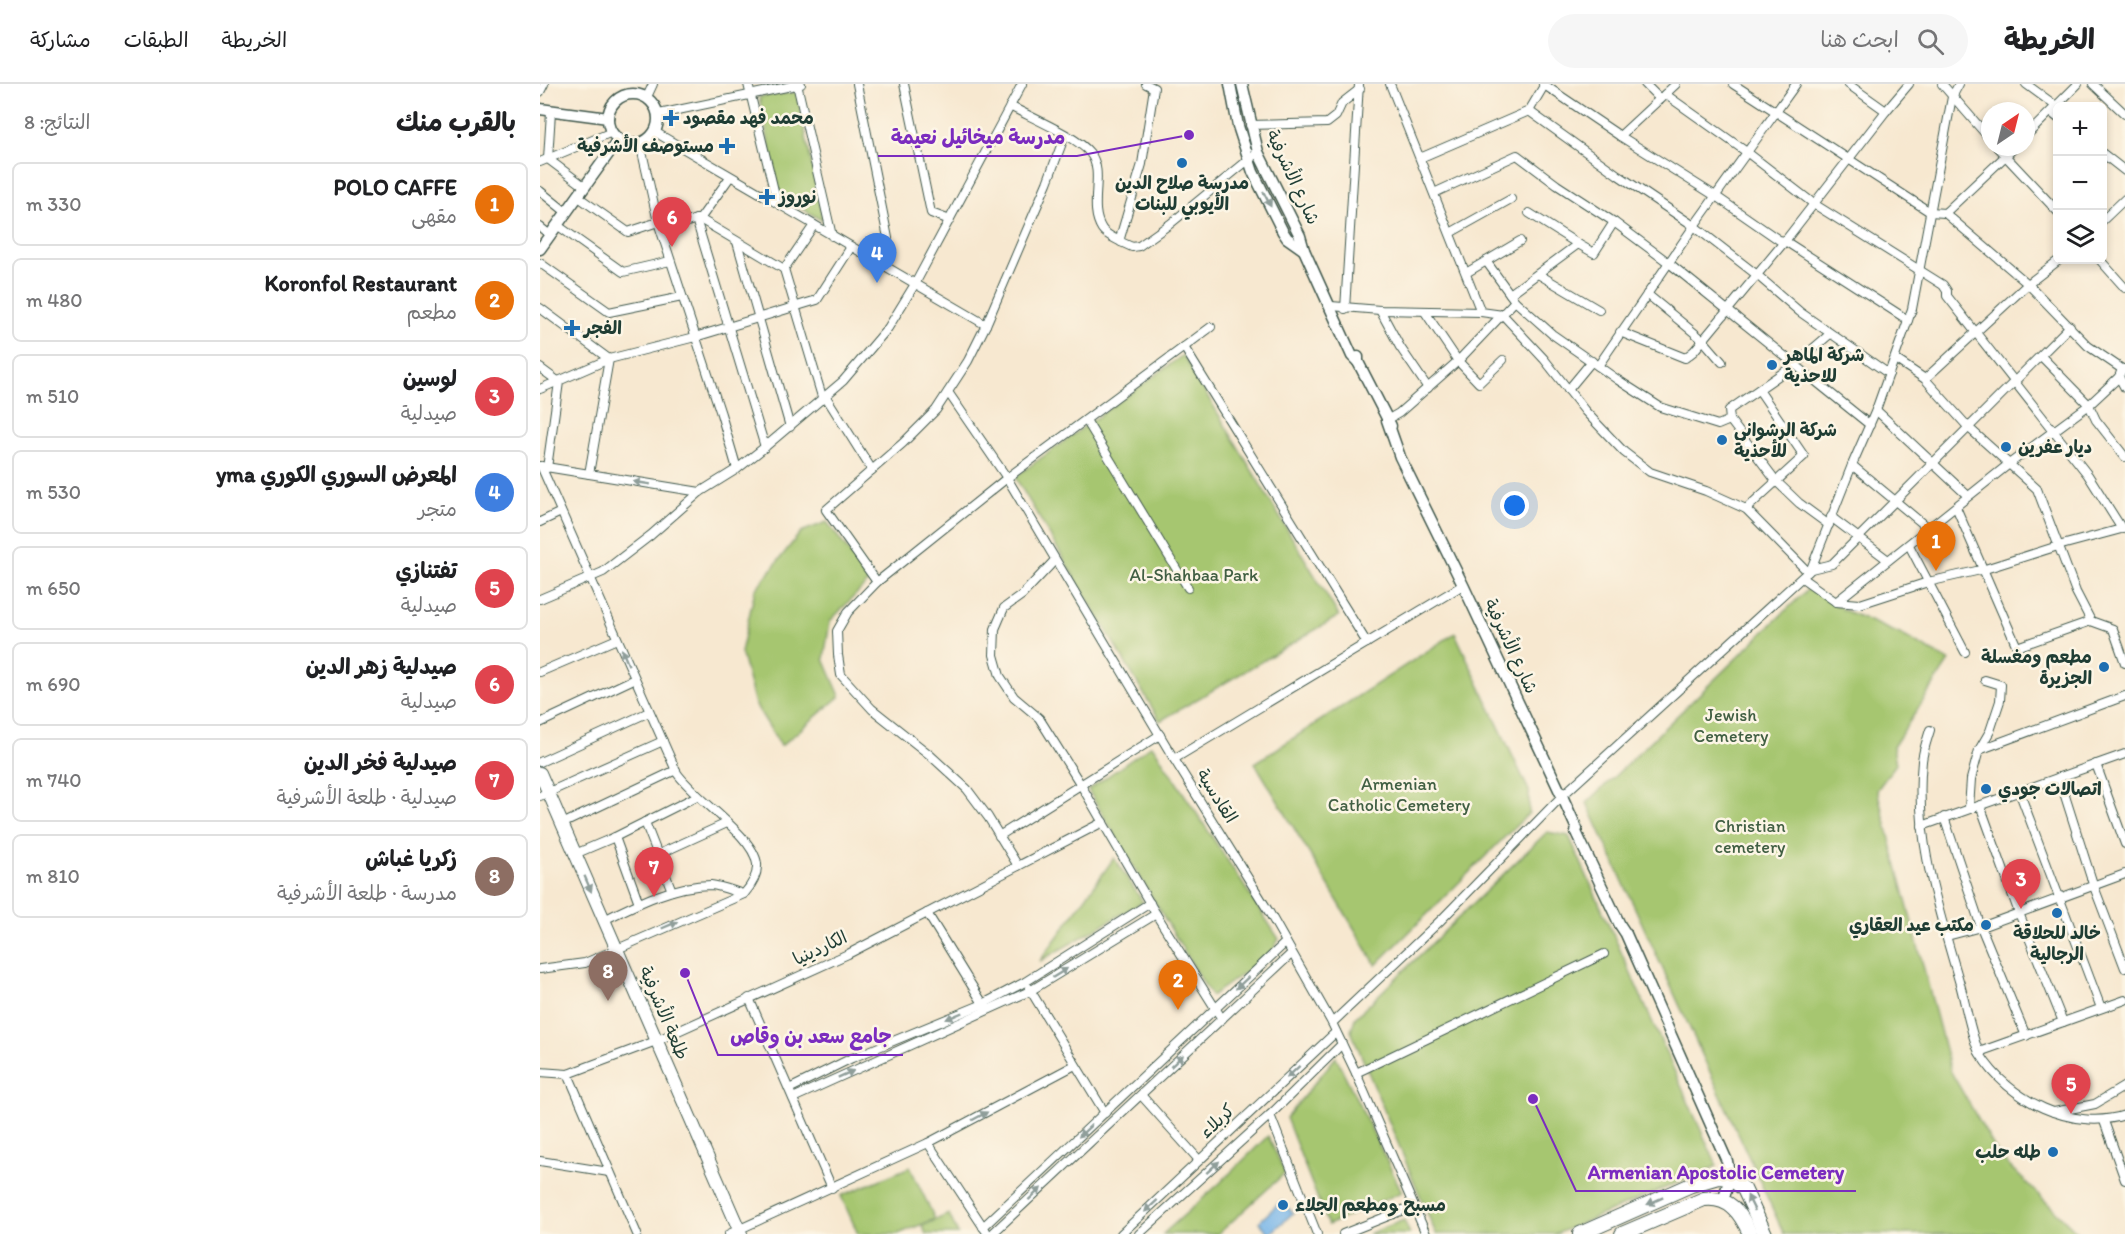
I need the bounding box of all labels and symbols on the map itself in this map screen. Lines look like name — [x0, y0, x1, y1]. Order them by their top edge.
north arrow — [1981, 102, 2035, 156]
place label: محمد فهد مقصود — [683, 107, 814, 129]
marker: محمد فهد مقصود — [664, 111, 678, 125]
callout: مدرسة ميخائيل نعيمة — [878, 118, 1077, 156]
text: مدرسة ميخائيل نعيمة — [891, 125, 1065, 149]
street label: شارع الأشرفية — [1261, 126, 1325, 228]
place label: مستوصف الأشرفية — [577, 134, 714, 157]
marker: مستوصف الأشرفية — [718, 137, 736, 155]
marker: مدرسة صلاح الدين الأيوبي للبنات — [1175, 156, 1189, 170]
place label: مدرسة صلاح الدين الأيوبي للبنات — [1115, 172, 1249, 220]
place label: نوروز — [777, 186, 818, 208]
marker: نوروز — [760, 190, 774, 204]
one-way arrow — [1262, 191, 1271, 208]
pin: 6 — [652, 198, 692, 247]
pin: 4 — [858, 234, 896, 283]
place label: الفجر — [582, 317, 622, 339]
marker: الفجر — [565, 321, 579, 335]
place label: شركة الماهر للاحذية — [1782, 344, 1864, 387]
marker: شركة الماهر للاحذية — [1765, 358, 1779, 372]
place label: شركة الرشواني للأحذية — [1734, 419, 1837, 462]
marker: شركة الرشواني للأحذية — [1715, 433, 1729, 447]
place label: ديار عفرين — [2018, 436, 2092, 458]
marker: ديار عفرين — [1999, 440, 2013, 454]
one-way arrow — [633, 478, 652, 487]
your location — [1500, 491, 1529, 520]
pin: 1 — [1916, 522, 1956, 571]
park label: Al-Shahbaa Park — [1130, 564, 1259, 586]
street label: شارع الأشرفية — [1479, 595, 1543, 697]
place label: مطعم ومغسلة الجزيرة — [1981, 646, 2092, 689]
one-way arrow — [620, 648, 630, 666]
marker: مطعم ومغسلة الجزيرة — [2097, 660, 2111, 674]
park label: Jewish Cemetery — [1694, 704, 1769, 747]
street label: القادسية — [1192, 765, 1242, 827]
park label: Armenian Catholic Cemetery — [1328, 773, 1471, 816]
place label: اتصالات جودي — [1998, 778, 2102, 803]
marker: اتصالات جودي — [1979, 782, 1993, 796]
park label: Christian cemetery — [1714, 815, 1786, 858]
pin: 7 — [634, 848, 674, 897]
pin: 3 — [2002, 860, 2040, 909]
one-way arrow — [583, 876, 593, 894]
marker: خالد للحلاقة الرجالية — [2050, 906, 2064, 920]
place label: مكتب عيد العقاري — [1849, 914, 1974, 939]
marker: مكتب عيد العقاري — [1979, 918, 1993, 932]
one-way arrow — [662, 920, 680, 930]
place label: خالد للحلاقة الرجالية — [2013, 922, 2101, 965]
street label: الكاردينيا — [789, 926, 851, 970]
pin: 8 — [588, 952, 628, 1001]
pin: 2 — [1158, 960, 1198, 1010]
street label: طلعة الأشرفية — [634, 963, 694, 1063]
one-way arrow — [1052, 967, 1068, 978]
one-way arrow — [1236, 976, 1250, 990]
one-way arrow — [945, 1011, 963, 1021]
callout: جامع سعد بن وقاص — [718, 1017, 903, 1055]
text: جامع سعد بن وقاص — [730, 1024, 892, 1051]
one-way arrow — [1170, 1054, 1184, 1068]
pin: 5 — [2052, 1064, 2090, 1114]
one-way arrow — [1286, 1065, 1301, 1079]
one-way arrow — [837, 1069, 855, 1078]
street label: كربلاء — [1195, 1099, 1240, 1143]
one-way arrow — [971, 1111, 988, 1121]
one-way arrow — [1078, 1124, 1093, 1137]
place label: طله حلب — [1975, 1141, 2041, 1163]
marker: طله حلب — [2046, 1145, 2060, 1159]
callout: Armenian Apostolic Cemetery — [1576, 1153, 1856, 1191]
one-way arrow — [1206, 1160, 1221, 1174]
text: Armenian Apostolic Cemetery — [1587, 1160, 1845, 1185]
one-way arrow — [1027, 1188, 1042, 1201]
place label: مسبح ومطعم الجلاء — [1295, 1194, 1446, 1219]
one-way arrow — [1746, 1195, 1755, 1212]
one-way arrow — [1646, 1196, 1664, 1206]
one-way arrow — [1145, 1198, 1159, 1212]
marker: مسبح ومطعم الجلاء — [1276, 1198, 1290, 1212]

